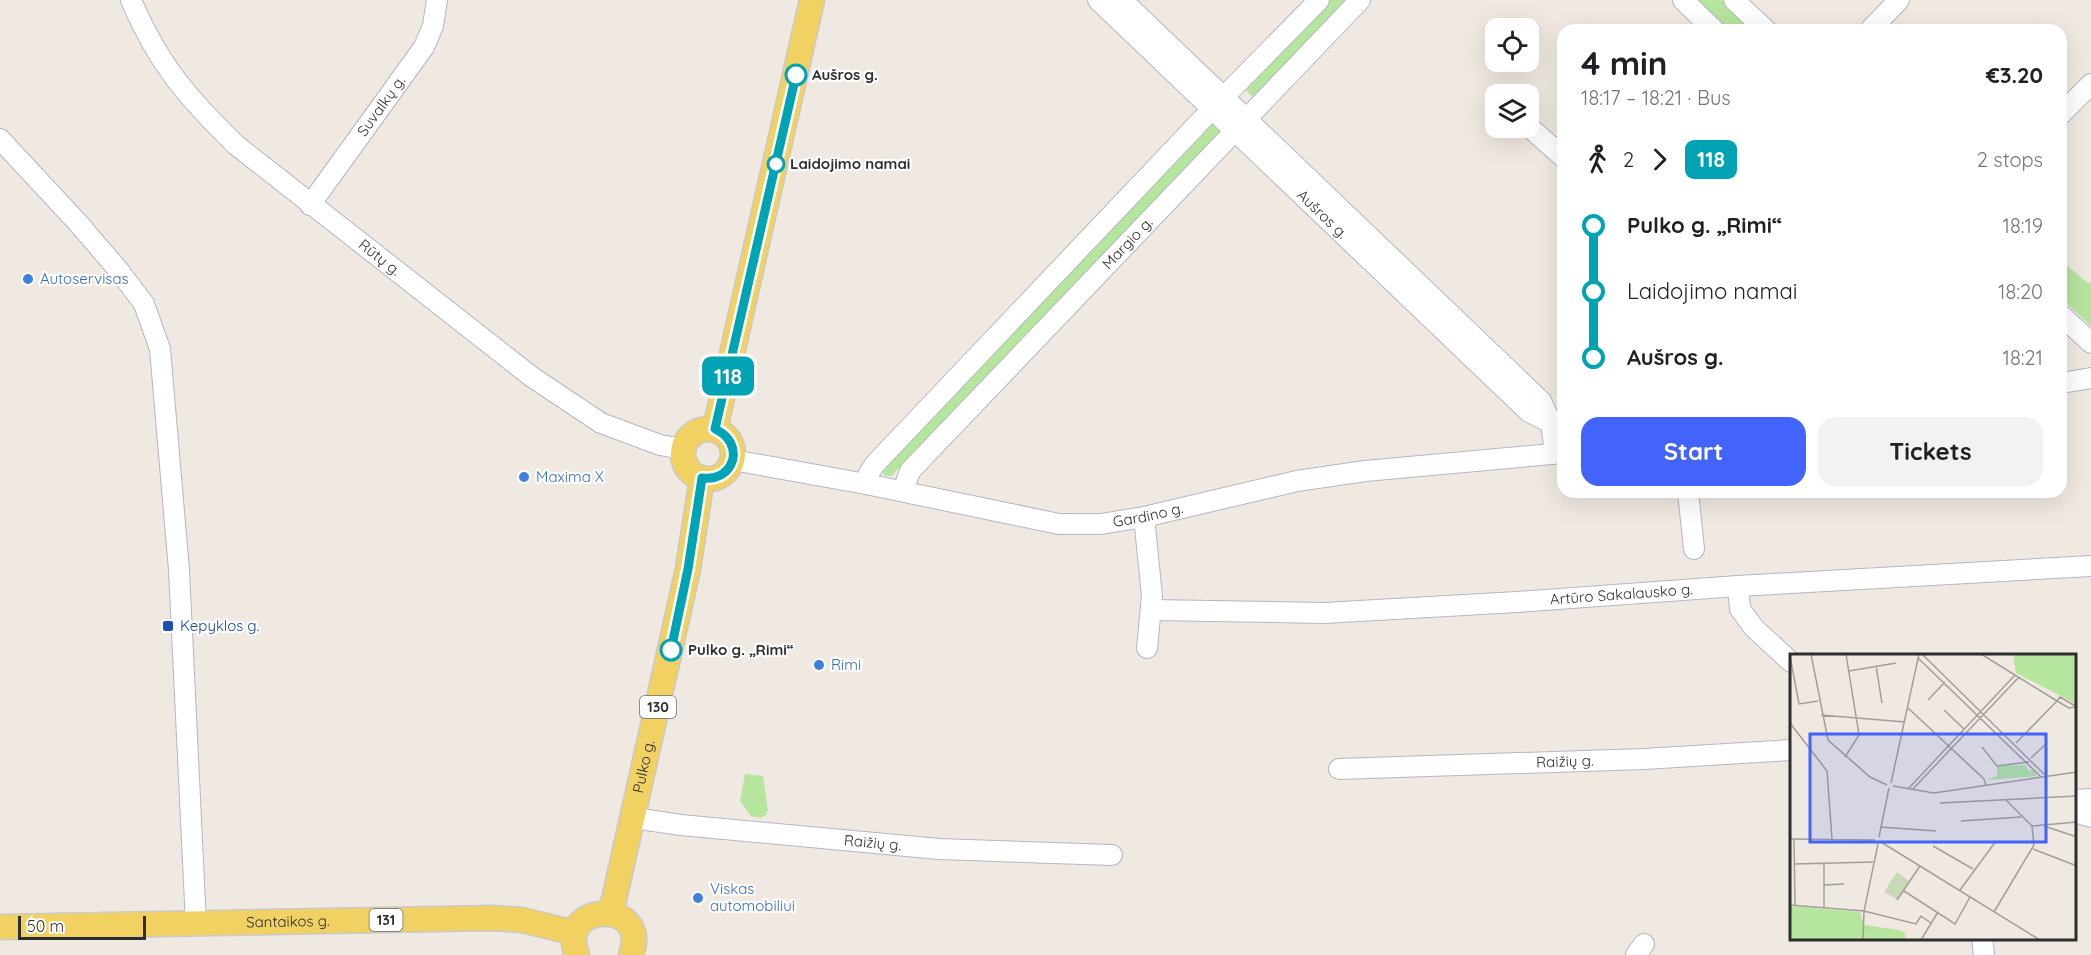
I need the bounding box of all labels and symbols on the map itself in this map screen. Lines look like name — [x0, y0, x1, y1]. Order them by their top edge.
marker: Aušros g. — [785, 64, 807, 86]
place label: Aušros g. — [812, 65, 878, 84]
street label: Suvalkų g. — [353, 72, 409, 140]
place label: Laidojimo namai — [790, 154, 910, 173]
marker: Laidojimo namai — [767, 155, 785, 173]
street label: Aušros g. — [1293, 185, 1352, 242]
street label: Margio g. — [1098, 213, 1156, 273]
street label: Rūtų g. — [355, 235, 405, 280]
place label: Autoservisas — [40, 269, 129, 288]
marker: Autoservisas — [21, 272, 35, 286]
line badge: 118 — [694, 356, 762, 395]
place label: Maxima X — [536, 467, 604, 486]
marker: Maxima X — [517, 470, 531, 484]
street label: Gardino g. — [1111, 498, 1185, 531]
street label: Artūro Sakalausko g. — [1549, 579, 1694, 609]
place label: Kepyklos g. — [180, 616, 259, 635]
marker: Kepyklos g. — [161, 619, 175, 633]
marker: Pulko g. „Rimi“ — [660, 639, 682, 661]
place label: Pulko g. „Rimi“ — [688, 640, 794, 659]
inset map — [1790, 654, 2076, 940]
place label: Rimi — [831, 655, 861, 674]
marker: Rimi — [812, 658, 826, 672]
road number: 130 — [640, 696, 676, 718]
street label: Pulko g. — [628, 738, 658, 795]
street label: Raižių g. — [1536, 751, 1594, 772]
street label: Raižių g. — [843, 830, 902, 854]
place label: Viskas automobiliui — [710, 879, 795, 915]
marker: Viskas automobiliui — [691, 891, 705, 905]
road number: 131 — [370, 909, 402, 931]
street label: Santaikos g. — [246, 911, 330, 932]
scale bar — [18, 913, 146, 940]

